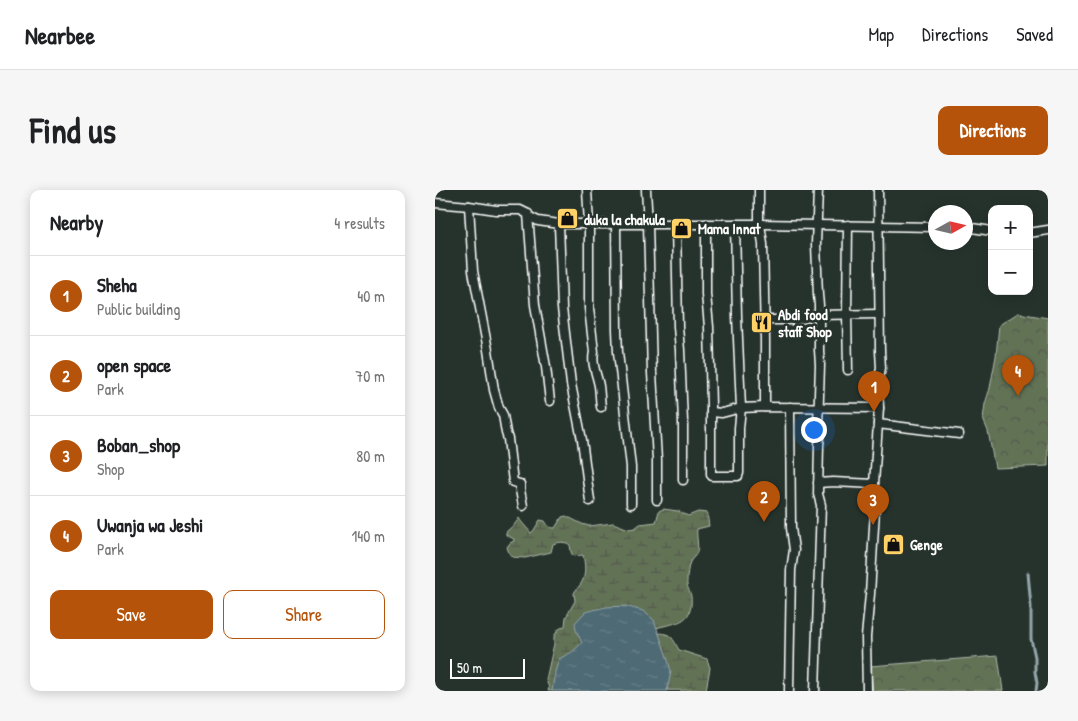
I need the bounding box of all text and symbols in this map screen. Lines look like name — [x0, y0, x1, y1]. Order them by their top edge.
text: Nearbee — [25, 19, 95, 51]
text: Map — [869, 22, 894, 47]
text: Directions — [922, 22, 988, 47]
text: Saved — [1016, 22, 1053, 47]
button: Directions — [938, 106, 1048, 155]
text: Find us — [30, 107, 116, 154]
north arrow — [928, 205, 973, 250]
map controls — [988, 205, 1033, 295]
button: + — [988, 205, 1033, 250]
shop icon: duka la chakula — [556, 207, 580, 231]
text: Nearby — [50, 208, 103, 237]
place label: duka la chakula — [584, 209, 665, 230]
text: 4 results — [334, 212, 385, 234]
shop icon: Mama Innat — [670, 216, 694, 240]
place label: Mama Innat — [698, 218, 761, 239]
button: − — [988, 250, 1033, 295]
text: Sheha — [97, 272, 137, 298]
text: 1 — [63, 285, 69, 307]
text: 40 m — [357, 285, 385, 307]
text: Public building — [97, 298, 180, 320]
place label: Abdi food staff Shop — [778, 304, 832, 343]
restaurant icon: Abdi food staff Shop — [750, 311, 774, 335]
text: open space — [97, 352, 171, 378]
pin: 4 — [1002, 355, 1034, 396]
text: 2 — [62, 365, 70, 387]
text: 70 m — [355, 365, 385, 387]
pin: 1 — [858, 371, 890, 412]
text: Park — [97, 378, 124, 400]
your location — [801, 417, 827, 443]
text: Boban_shop — [97, 432, 180, 458]
text: 3 — [62, 445, 70, 467]
text: 80 m — [356, 445, 385, 467]
text: Shop — [97, 458, 124, 480]
pin: 2 — [748, 481, 780, 522]
pin: 3 — [857, 484, 889, 525]
text: Uwanja wa Jeshi — [97, 512, 203, 538]
text: 4 — [63, 525, 69, 547]
text: 140 m — [351, 525, 385, 547]
shop icon: Genge — [882, 532, 906, 556]
place label: Genge — [910, 534, 943, 556]
text: Park — [97, 538, 124, 560]
button: Save — [50, 590, 213, 639]
button: Share — [223, 590, 385, 639]
scale bar — [450, 656, 525, 679]
text: 50 m — [457, 658, 482, 677]

